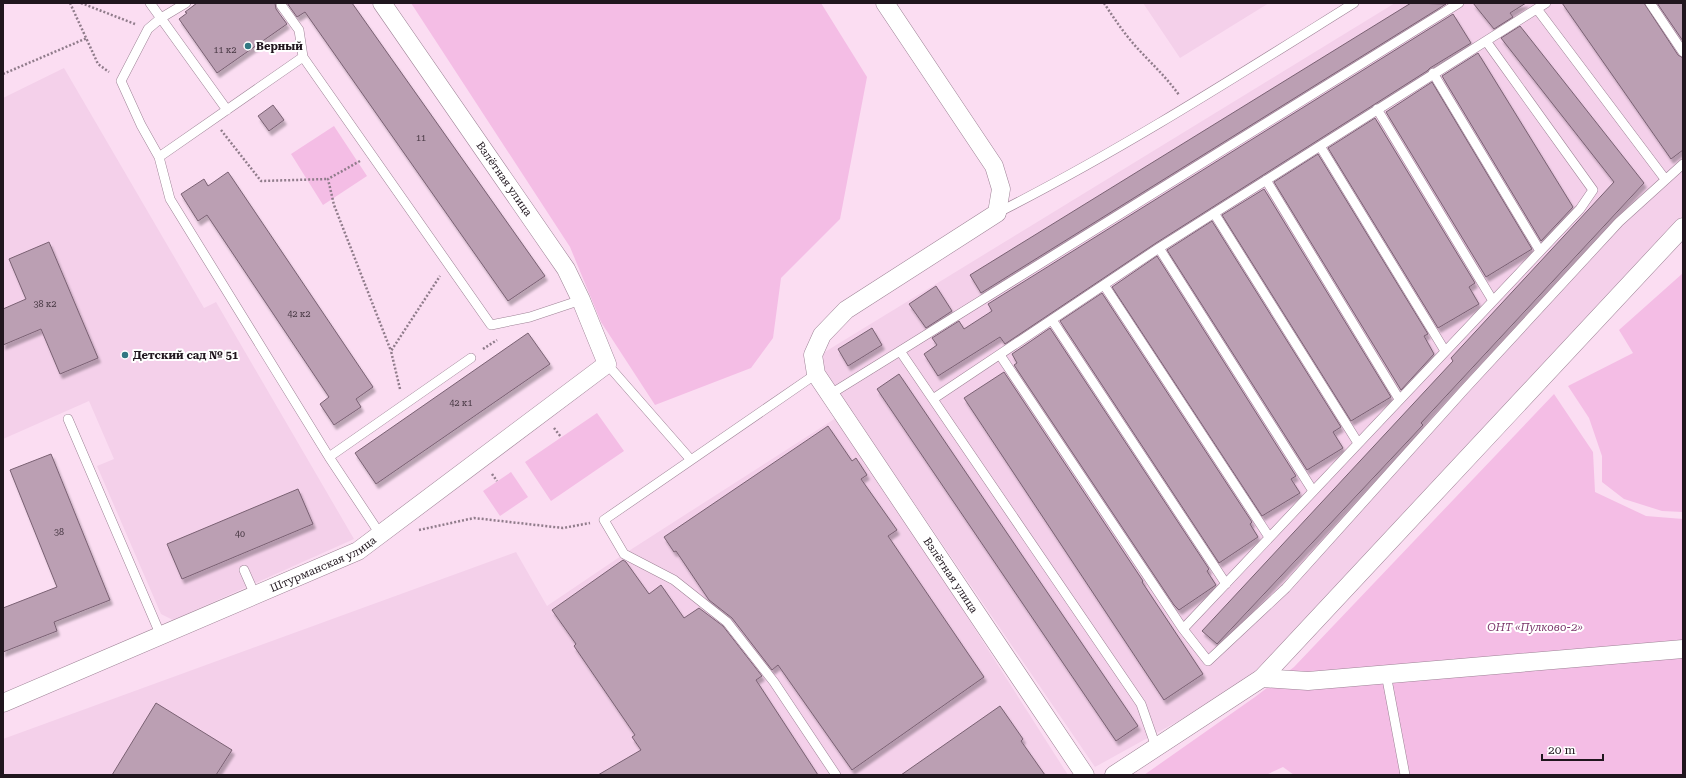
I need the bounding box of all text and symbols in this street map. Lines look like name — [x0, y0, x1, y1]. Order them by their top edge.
place label: Верный — [256, 40, 303, 53]
marker: Верный — [243, 41, 253, 51]
house number: 11 к2 — [213, 45, 237, 55]
house number: 11 — [416, 133, 426, 143]
street label: Взлётная улица — [473, 139, 535, 219]
house number: 38 к2 — [33, 299, 57, 309]
house number: 42 к2 — [287, 309, 311, 319]
place label: Детский сад № 51 — [133, 349, 238, 362]
marker: Детский сад № 51 — [120, 350, 130, 360]
house number: 42 к1 — [449, 398, 473, 408]
house number: 38 — [54, 527, 64, 537]
house number: 40 — [235, 529, 245, 539]
street label: Штурманская улица — [268, 533, 379, 594]
street label: Взлётная улица — [921, 535, 981, 615]
park label: ОНТ «Пулково-2» — [1487, 621, 1583, 634]
scale bar — [1542, 736, 1603, 762]
text: 20 m — [1548, 743, 1575, 757]

